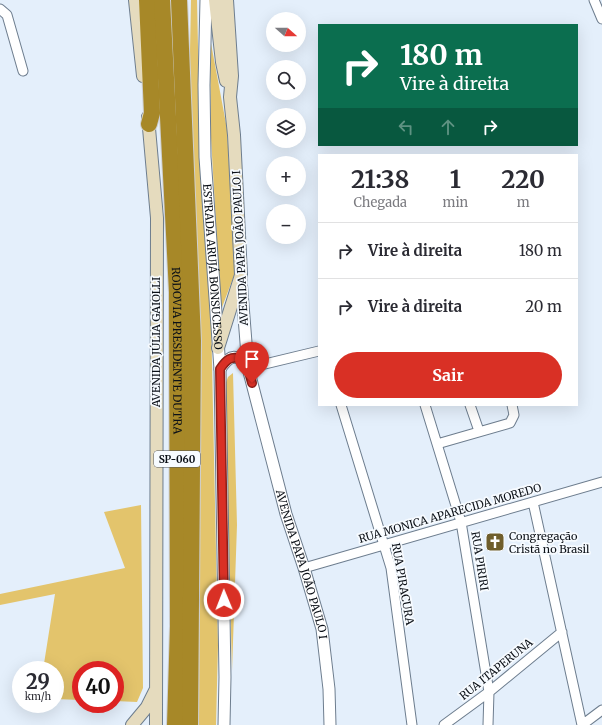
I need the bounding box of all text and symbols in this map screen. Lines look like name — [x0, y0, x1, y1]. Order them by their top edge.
north arrow — [266, 12, 306, 52]
map controls — [266, 12, 306, 244]
text: 180 m — [400, 37, 483, 73]
icon: right — [334, 40, 386, 92]
button: search — [266, 60, 306, 100]
text: Vire à direita — [400, 72, 509, 95]
button: layers — [266, 108, 306, 148]
icon: left — [395, 116, 417, 138]
icon: ahead — [437, 116, 459, 138]
icon: right — [479, 116, 501, 138]
button: + — [266, 156, 306, 196]
text: 21:38 — [351, 164, 409, 195]
text: 1 — [450, 164, 461, 195]
text: 220 — [501, 164, 545, 195]
street label: AVENIDA PAPA JOÃO PAULO I — [229, 170, 251, 327]
street label: ESTRADA ARUJÁ BONSUCESSO — [200, 183, 226, 350]
text: Chegada — [353, 194, 407, 211]
text: min — [443, 194, 468, 211]
text: m — [517, 194, 530, 211]
button: − — [266, 204, 306, 244]
icon: right — [334, 240, 356, 262]
text: Vire à direita — [368, 241, 462, 260]
text: 180 m — [519, 241, 562, 260]
street label: RODOVIA PRESIDENTE DUTRA — [169, 267, 184, 435]
street label: AVENIDA JÚLIA GAIOLLI — [149, 277, 163, 408]
icon: right — [334, 296, 356, 318]
text: Vire à direita — [368, 297, 462, 316]
text: 20 m — [525, 297, 562, 316]
pin — [235, 342, 269, 383]
icon: arrive — [241, 348, 263, 370]
button: Sair — [334, 352, 562, 398]
road number: SP-060 — [154, 451, 200, 467]
street label: RUA MONICA APARECIDA MOREDO — [357, 480, 543, 546]
street label: AVENIDA PAPA JOÃO PAULO I — [273, 487, 330, 640]
place label: Congregação Cristã no Brasil — [509, 529, 590, 556]
street label: RUA PIRIRI — [468, 530, 492, 592]
church icon: Congregação Cristã no Brasil — [484, 531, 506, 553]
street label: RUA PIRACURA — [389, 542, 417, 626]
position arrow — [203, 579, 245, 621]
street label: RUA ITAPERUNA — [457, 635, 536, 703]
speed limit sign: 40 — [72, 661, 124, 713]
text: 29 — [26, 669, 50, 694]
text: km/h — [25, 690, 51, 703]

